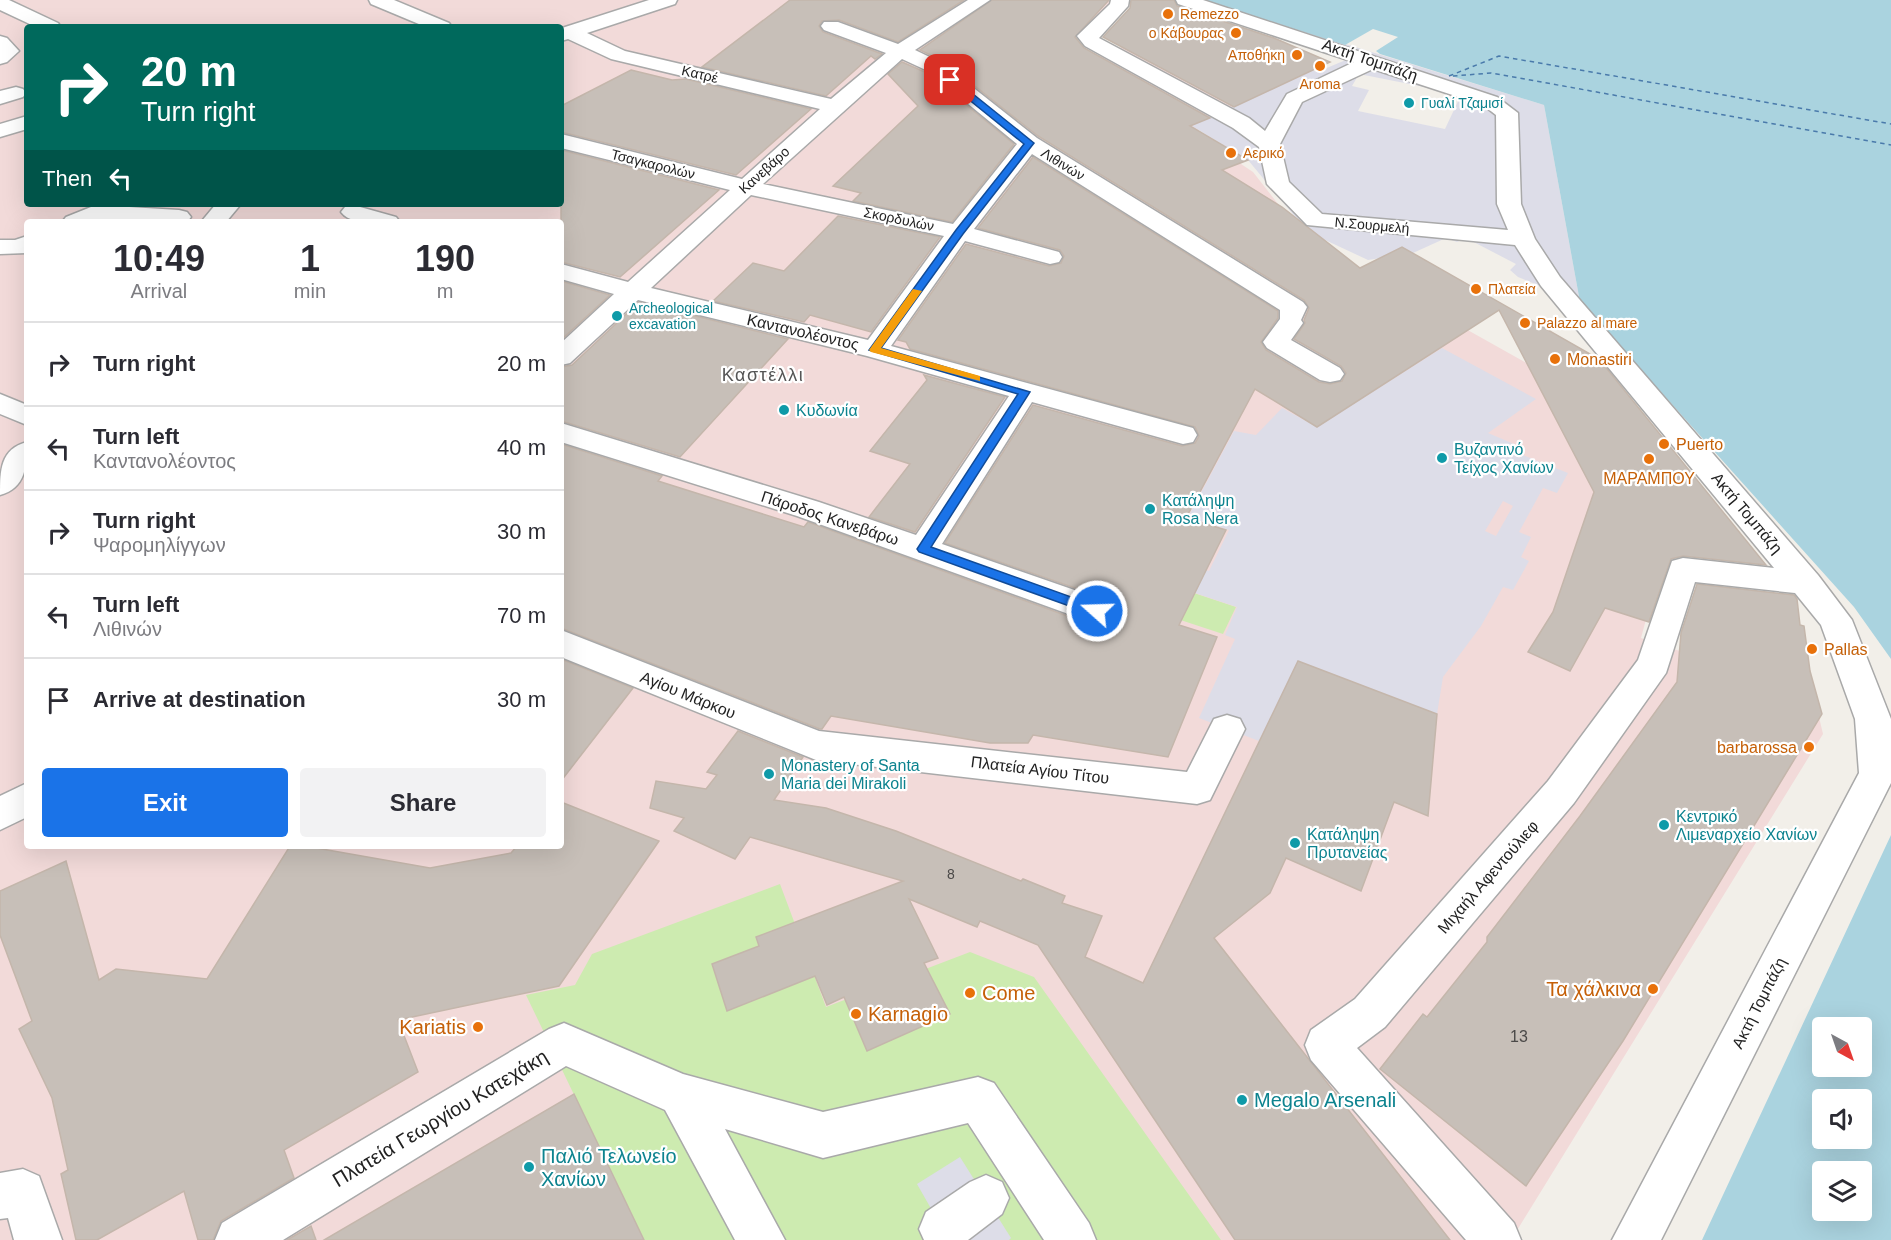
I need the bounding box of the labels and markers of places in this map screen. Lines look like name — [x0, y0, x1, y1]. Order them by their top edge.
place label: Remezzo — [1180, 6, 1239, 22]
marker: Remezzo — [1161, 7, 1175, 21]
place label: ο Κάβουρας — [1149, 25, 1224, 41]
marker: ο Κάβουρας — [1229, 26, 1243, 40]
place label: Αποθήκη — [1228, 47, 1285, 63]
marker: Αποθήκη — [1290, 48, 1304, 62]
pin — [924, 54, 975, 105]
marker: Aroma — [1313, 59, 1327, 73]
place label: Aroma — [1299, 76, 1341, 92]
place label: Γυαλί Τζαμισί — [1421, 95, 1503, 111]
marker: Γυαλί Τζαμισί — [1402, 96, 1416, 110]
place label: Αερικό — [1243, 145, 1284, 161]
marker: Αερικό — [1224, 146, 1238, 160]
place label: Πλατεία — [1488, 281, 1536, 297]
marker: Πλατεία — [1469, 282, 1483, 296]
place label: Archeological excavation — [629, 300, 713, 332]
marker: Archeological excavation — [610, 309, 624, 323]
place label: Palazzo al mare — [1537, 315, 1638, 331]
marker: Palazzo al mare — [1518, 316, 1532, 330]
place label: Monastiri — [1567, 351, 1632, 368]
marker: Monastiri — [1548, 352, 1562, 366]
place label: Κυδωνία — [796, 402, 858, 419]
marker: Κυδωνία — [777, 403, 791, 417]
place label: Puerto — [1676, 436, 1723, 453]
marker: Puerto — [1657, 437, 1671, 451]
place label: Βυζαντινό Τείχος Χανίων — [1454, 441, 1554, 476]
marker: Βυζαντινό Τείχος Χανίων — [1435, 451, 1449, 465]
marker: ΜΑΡΑΜΠΟΥ — [1642, 452, 1656, 466]
place label: ΜΑΡΑΜΠΟΥ — [1603, 470, 1695, 487]
place label: Κατάληψη Rosa Nera — [1162, 492, 1239, 527]
marker: Κατάληψη Rosa Nera — [1143, 502, 1157, 516]
place label: Pallas — [1824, 641, 1868, 658]
marker: Pallas — [1805, 642, 1819, 656]
place label: barbarossa — [1717, 739, 1797, 756]
marker: barbarossa — [1802, 740, 1816, 754]
place label: Monastery of Santa Maria dei Mirakoli — [781, 757, 920, 792]
marker: Monastery of Santa Maria dei Mirakoli — [762, 767, 776, 781]
place label: Κεντρικό Λιμεναρχείο Χανίων — [1676, 808, 1817, 843]
marker: Κεντρικό Λιμεναρχείο Χανίων — [1657, 818, 1671, 832]
place label: Κατάληψη Πρυτανείας — [1307, 826, 1388, 861]
marker: Κατάληψη Πρυτανείας — [1288, 836, 1302, 850]
place label: Τα χάλκινα — [1546, 978, 1641, 1000]
place label: Come — [982, 982, 1035, 1004]
marker: Τα χάλκινα — [1646, 982, 1660, 996]
marker: Come — [963, 986, 977, 1000]
place label: Karnagio — [868, 1003, 948, 1025]
marker: Karnagio — [849, 1007, 863, 1021]
place label: Kariatis — [399, 1016, 466, 1038]
marker: Kariatis — [471, 1020, 485, 1034]
place label: Megalo Arsenali — [1254, 1089, 1396, 1111]
marker: Megalo Arsenali — [1235, 1093, 1249, 1107]
place label: Παλιό Τελωνείο Χανίων — [541, 1145, 677, 1190]
marker: Παλιό Τελωνείο Χανίων — [522, 1160, 536, 1174]

